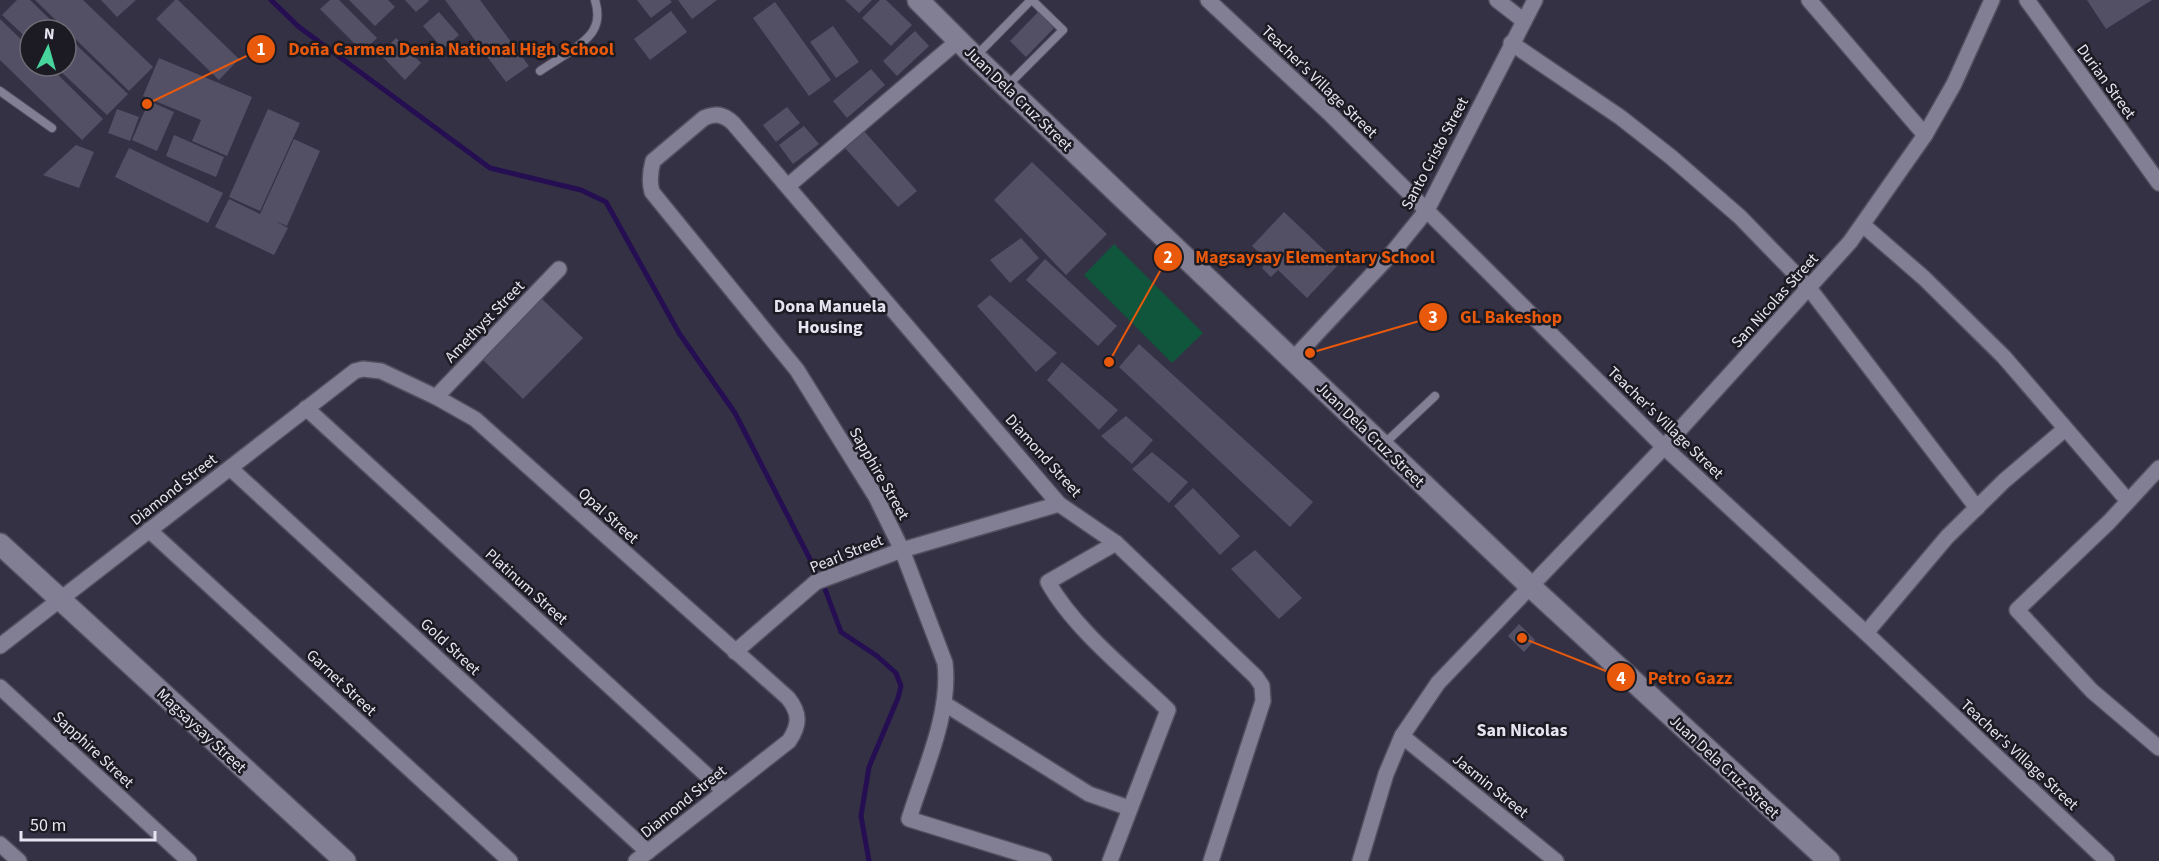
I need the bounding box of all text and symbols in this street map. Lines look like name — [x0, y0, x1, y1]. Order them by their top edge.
north arrow — [18, 18, 78, 78]
street label: Teacher's Village Street — [1256, 20, 1383, 143]
text: N — [43, 23, 55, 45]
callout: Doña Carmen Denia National High School — [246, 31, 626, 67]
text: 1 — [256, 37, 266, 62]
text: Doña Carmen Denia National High School — [288, 37, 614, 62]
street label: Durian Street — [2071, 39, 2141, 124]
street label: Juan Dela Cruz Street — [959, 41, 1078, 157]
street label: Santo Cristo Street — [1396, 93, 1474, 214]
callout: Magsaysay Elementary School — [1153, 239, 1447, 275]
text: 2 — [1163, 245, 1173, 270]
text: Magsaysay Elementary School — [1195, 245, 1435, 270]
street label: San Nicolas Street — [1726, 248, 1824, 353]
street label: Amethyst Street — [440, 275, 530, 368]
district label: Dona Manuela Housing — [774, 294, 886, 340]
callout: GL Bakeshop — [1418, 299, 1574, 335]
text: 3 — [1428, 305, 1438, 330]
text: GL Bakeshop — [1460, 305, 1562, 330]
street label: Teacher's Village Street — [1602, 361, 1729, 484]
street label: Juan Dela Cruz Street — [1311, 377, 1430, 493]
street label: Diamond Street — [1000, 409, 1087, 502]
street label: Sapphire Street — [844, 423, 915, 524]
street label: Diamond Street — [126, 449, 222, 531]
street label: Opal Street — [573, 483, 644, 549]
street label: Pearl Street — [806, 529, 887, 579]
street label: Platinum Street — [480, 544, 573, 630]
street label: Gold Street — [415, 613, 486, 681]
street label: Garnet Street — [301, 644, 382, 721]
callout: Petro Gazz — [1606, 659, 1744, 695]
text: 4 — [1616, 666, 1626, 691]
text: Petro Gazz — [1648, 666, 1732, 691]
street label: Magsaysay Street — [152, 683, 251, 779]
street label: Teacher's Village Street — [1956, 694, 2083, 816]
street label: Sapphire Street — [48, 706, 139, 794]
street label: Juan Dela Cruz Street — [1665, 710, 1785, 824]
district label: San Nicolas — [1477, 718, 1567, 743]
street label: Jasmin Street — [1448, 748, 1533, 824]
street label: Diamond Street — [636, 760, 732, 843]
scale bar — [21, 804, 154, 842]
text: 50 m — [30, 813, 66, 838]

